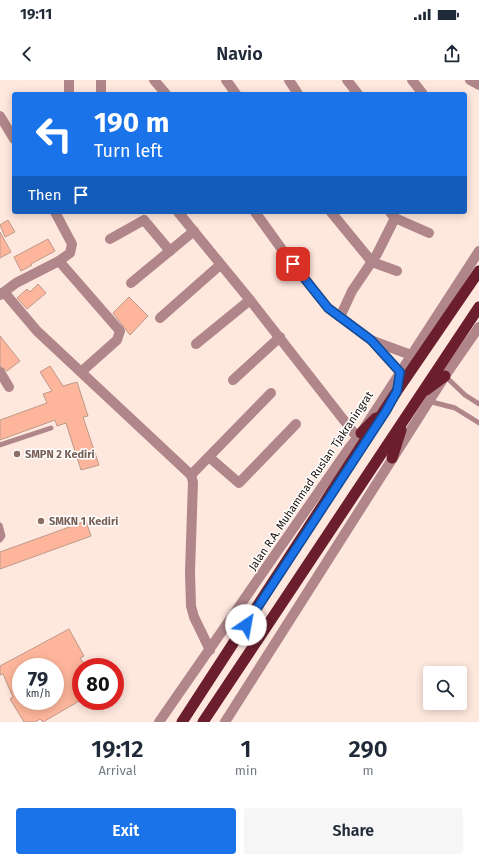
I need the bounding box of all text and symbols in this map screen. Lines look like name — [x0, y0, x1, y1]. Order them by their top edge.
text: 19:11 — [20, 5, 52, 23]
icon: back — [16, 43, 38, 65]
text: Navio — [216, 43, 263, 65]
icon: share — [441, 43, 463, 65]
text: 190 m — [94, 106, 169, 139]
icon: left — [28, 108, 80, 160]
text: Turn left — [94, 140, 163, 162]
icon: arrive — [70, 184, 92, 206]
text: Then — [28, 186, 62, 204]
pin — [276, 247, 310, 281]
icon: arrive — [282, 253, 304, 275]
street label: Jalan R.A. Muhammad Ruslan Tjakraningrat — [246, 389, 376, 573]
place label: SMPN 2 Kediri — [25, 448, 95, 461]
marker: SMPN 2 Kediri — [12, 449, 22, 459]
place label: SMKN 1 Kediri — [49, 515, 118, 528]
marker: SMKN 1 Kediri — [36, 516, 46, 526]
position arrow — [225, 604, 267, 646]
speed limit sign: 80 — [72, 658, 124, 710]
map controls — [423, 666, 467, 710]
button: search — [423, 666, 467, 710]
text: 79 — [28, 667, 48, 691]
text: km/h — [26, 688, 50, 700]
text: 19:12 — [91, 735, 144, 763]
text: 1 — [241, 735, 252, 763]
text: 290 — [349, 735, 388, 763]
text: Arrival — [98, 763, 136, 778]
text: min — [235, 763, 257, 778]
text: m — [363, 763, 374, 778]
button: Exit — [16, 808, 236, 854]
button: Share — [244, 808, 463, 854]

